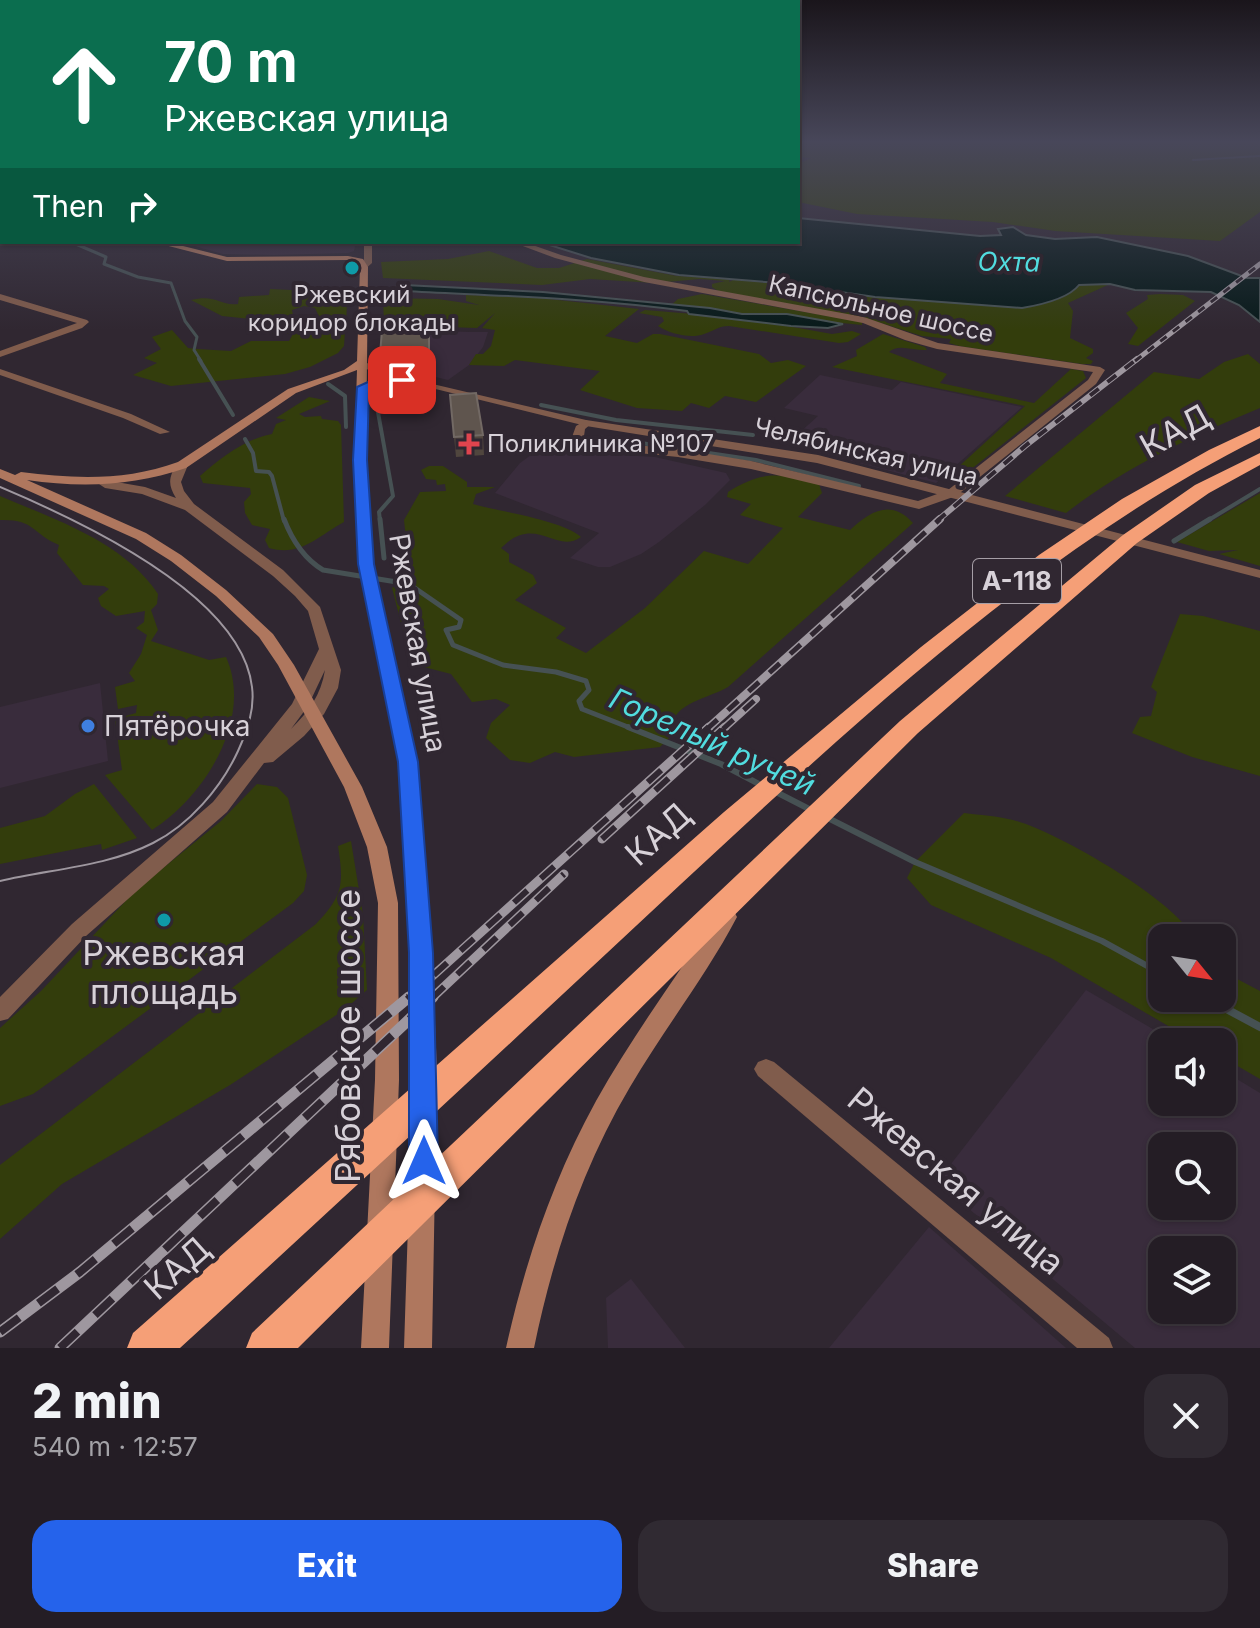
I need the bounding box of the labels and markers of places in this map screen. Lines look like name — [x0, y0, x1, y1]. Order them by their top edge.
marker: Ржевский коридор блокады — [343, 259, 361, 277]
place label: Ржевский коридор блокады — [248, 280, 456, 337]
pin — [368, 346, 436, 414]
place label: Поликлиника №107 — [487, 429, 714, 458]
marker: Поликлиника №107 — [458, 433, 480, 455]
place label: Пятёрочка — [104, 709, 251, 743]
marker: Пятёрочка — [79, 717, 97, 735]
marker: Ржевская площадь — [155, 911, 173, 929]
place label: Ржевская площадь — [82, 932, 246, 1012]

